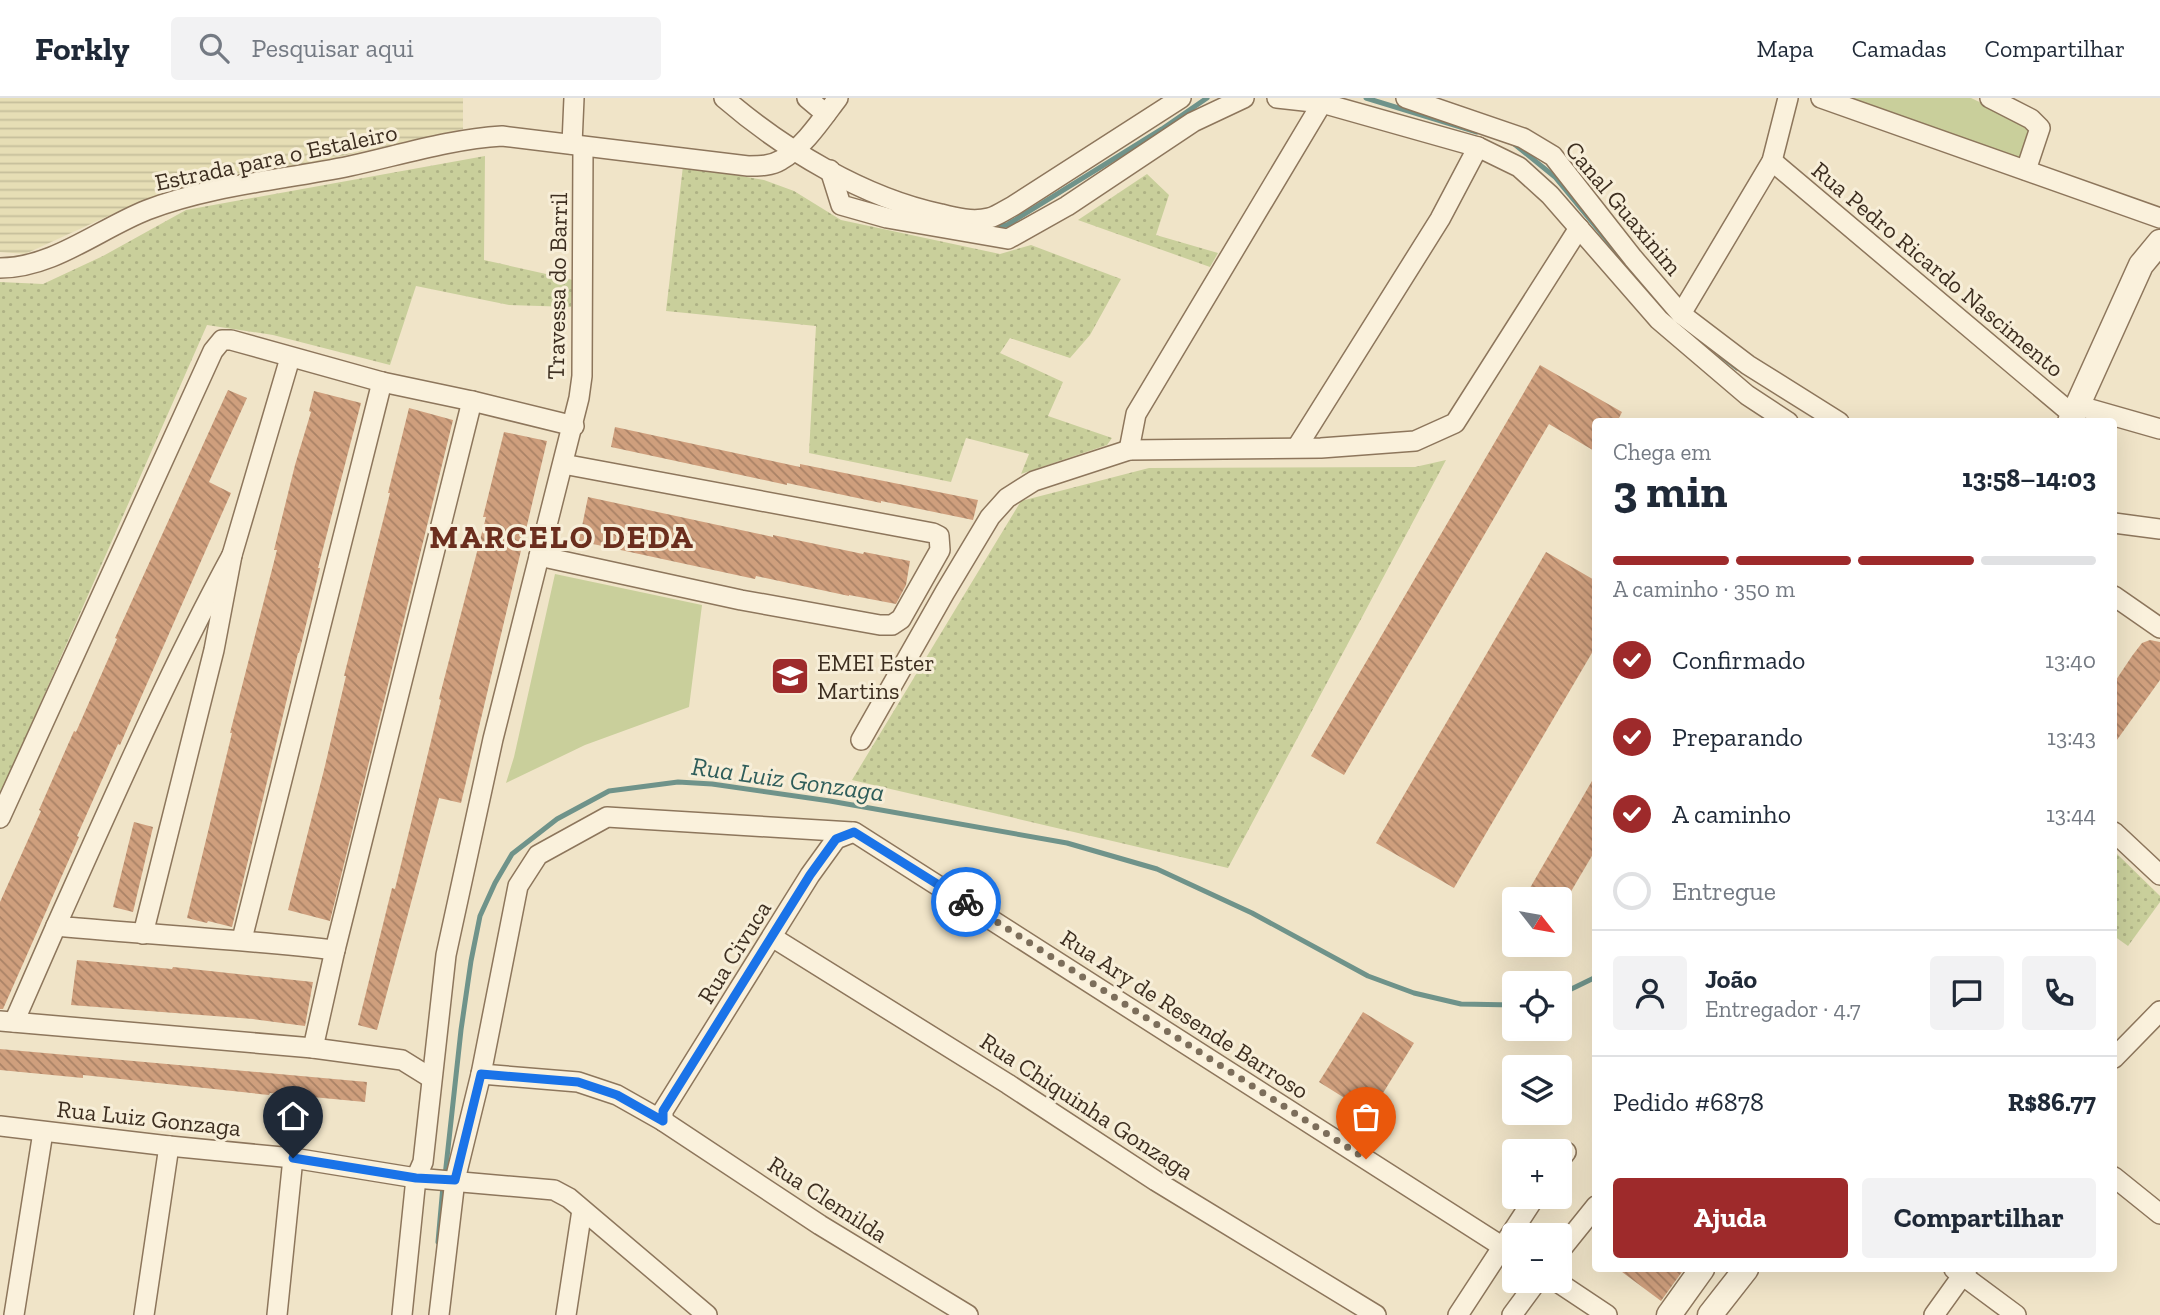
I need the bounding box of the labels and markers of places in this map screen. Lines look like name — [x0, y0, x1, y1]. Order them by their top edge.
place label: EMEI Ester Martins — [817, 648, 934, 705]
school or university icon: EMEI Ester Martins — [769, 655, 811, 697]
pin — [263, 1086, 323, 1158]
pin — [1336, 1087, 1396, 1159]

